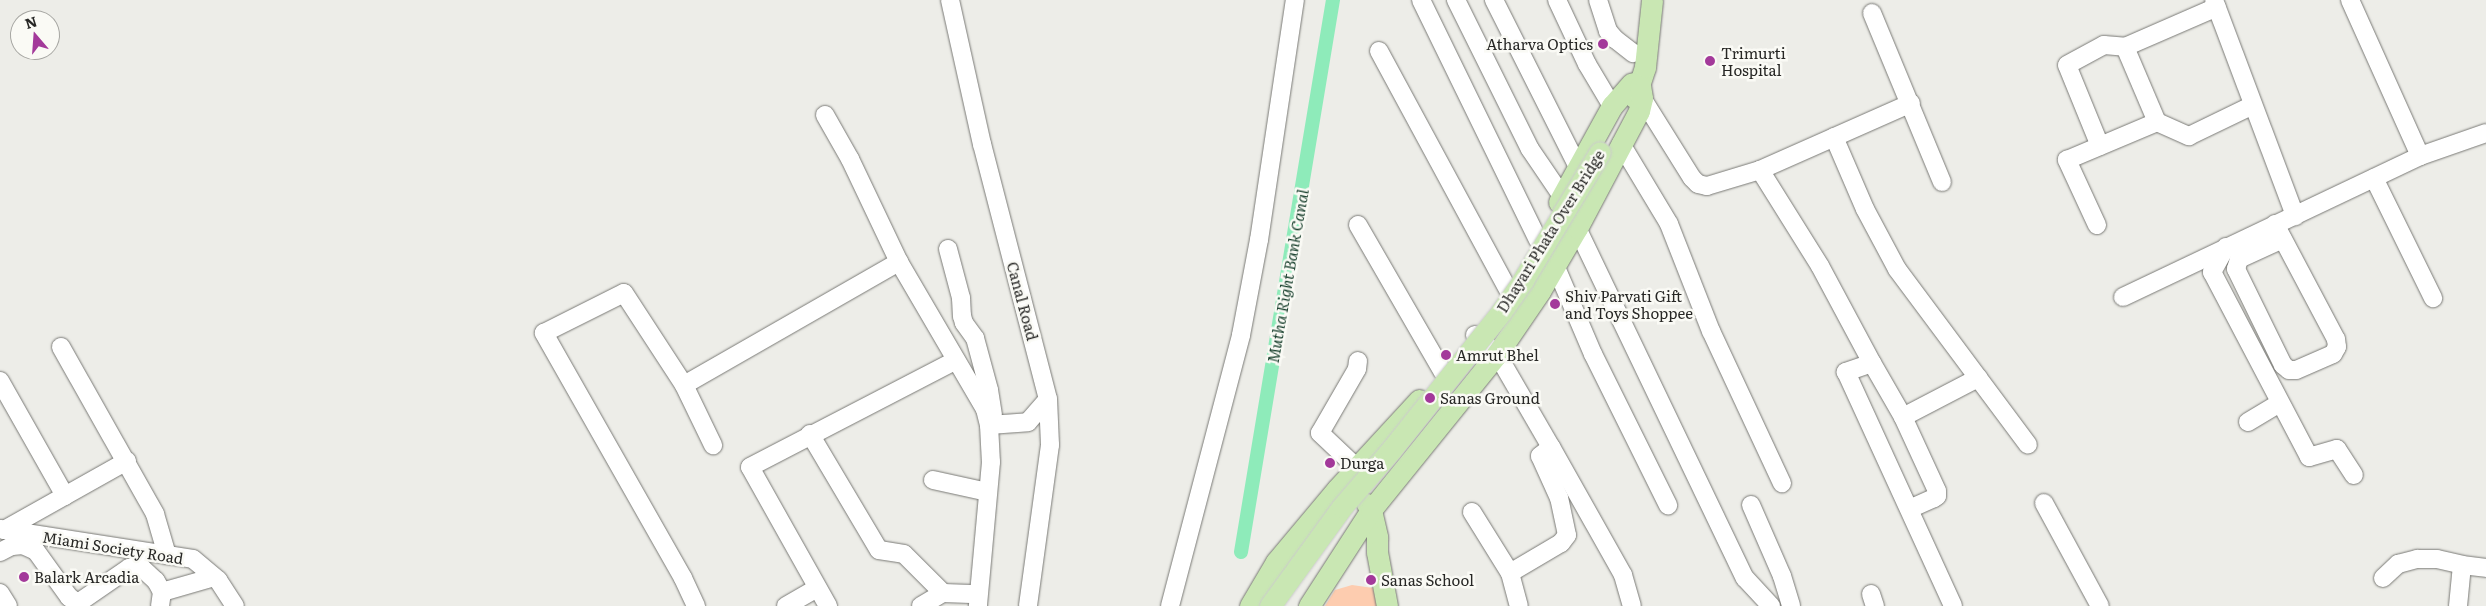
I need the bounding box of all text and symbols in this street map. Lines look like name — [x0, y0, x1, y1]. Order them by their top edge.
north arrow — [10, 10, 60, 60]
text: N — [22, 10, 39, 33]
place label: Atharva Optics — [1486, 35, 1593, 53]
marker: Atharva Optics — [1597, 38, 1609, 50]
place label: Trimurti Hospital — [1721, 43, 1786, 78]
marker: Trimurti Hospital — [1703, 54, 1717, 68]
street label: Dhayari Phata Over Bridge — [1493, 146, 1607, 316]
water label: Mutha Right Bank Canal — [1262, 188, 1312, 364]
street label: Canal Road — [1004, 260, 1042, 342]
place label: Shiv Parvati Gift and Toys Shoppee — [1565, 286, 1693, 321]
marker: Shiv Parvati Gift and Toys Shoppee — [1549, 298, 1561, 310]
place label: Amrut Bhel — [1456, 346, 1539, 364]
marker: Amrut Bhel — [1440, 349, 1452, 361]
place label: Sanas Ground — [1440, 389, 1540, 407]
marker: Sanas Ground — [1424, 392, 1436, 404]
place label: Durga — [1340, 454, 1384, 472]
marker: Durga — [1324, 457, 1336, 469]
street label: Miami Society Road — [41, 527, 185, 567]
place label: Balark Arcadia — [34, 568, 139, 586]
marker: Balark Arcadia — [18, 571, 30, 583]
place label: Sanas School — [1381, 571, 1474, 589]
marker: Sanas School — [1365, 574, 1377, 586]

